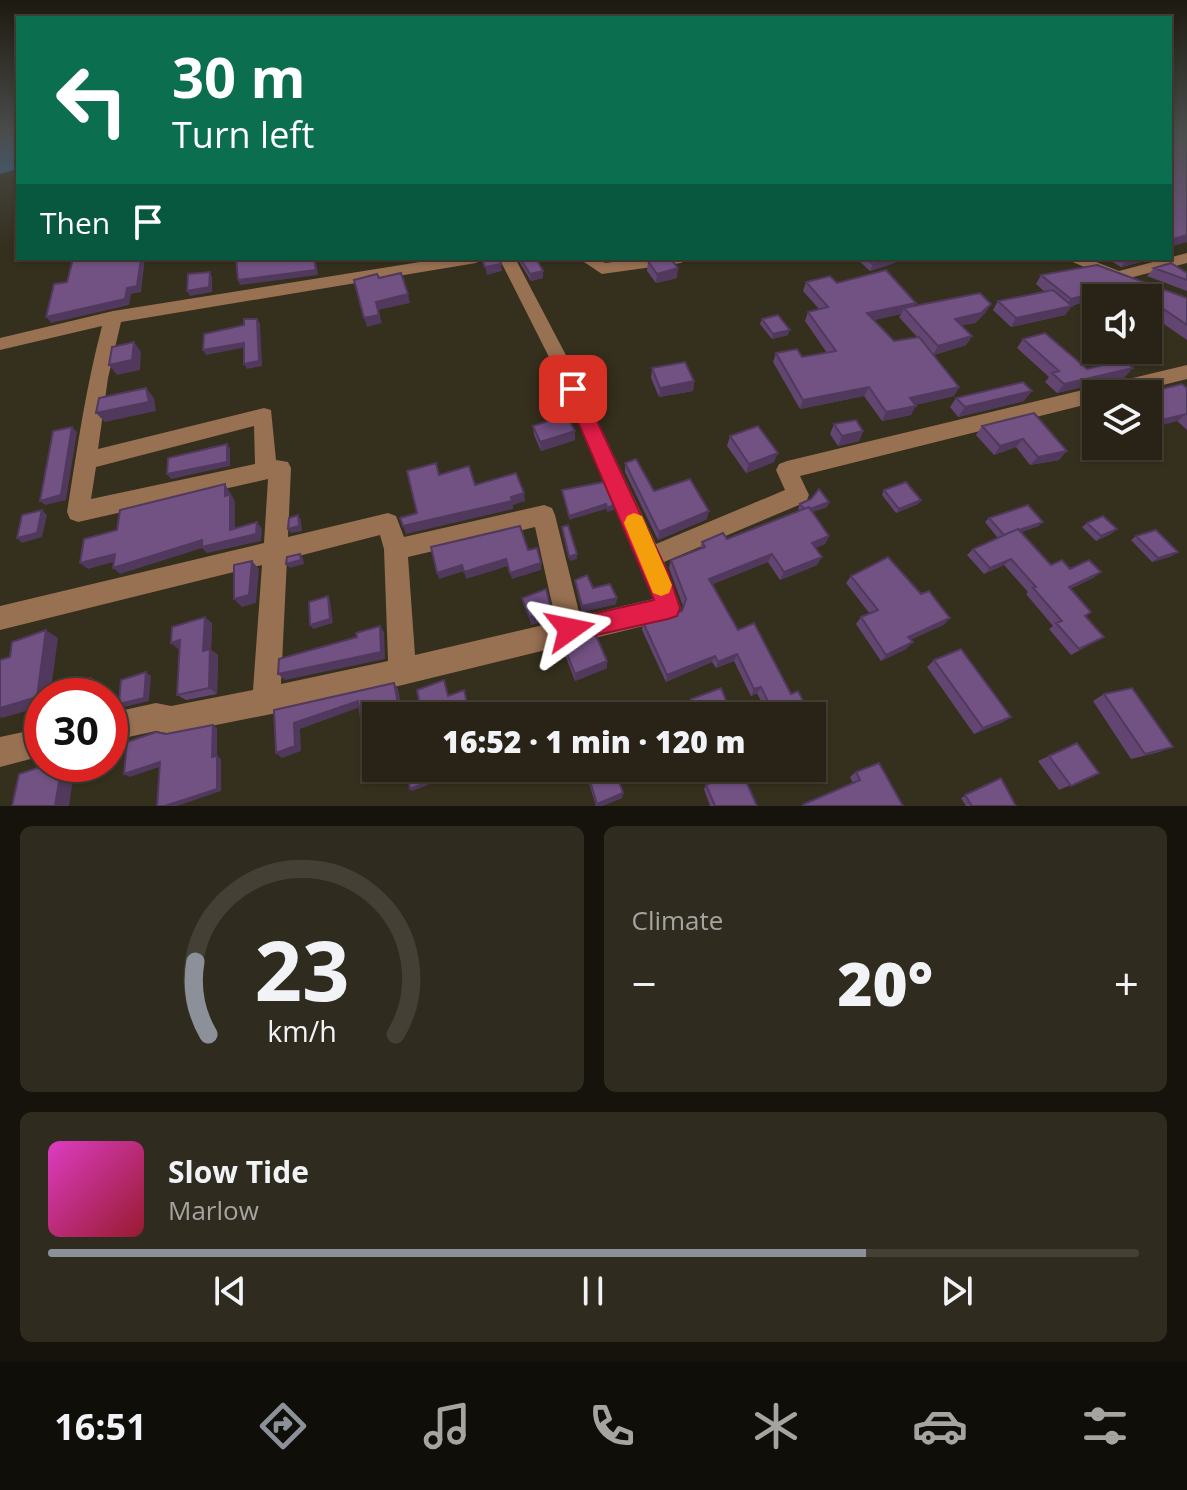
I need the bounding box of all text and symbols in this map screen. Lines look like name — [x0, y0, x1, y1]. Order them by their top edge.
text: 30 m — [172, 38, 306, 114]
icon: left — [40, 48, 144, 152]
text: Turn left — [172, 110, 314, 159]
icon: arrive — [126, 200, 170, 244]
text: Then — [40, 202, 110, 243]
map controls — [1082, 284, 1162, 460]
button: sound — [1082, 284, 1162, 364]
pin — [539, 355, 607, 423]
icon: arrive — [551, 367, 595, 411]
button: layers — [1082, 380, 1162, 460]
position arrow — [528, 587, 612, 671]
speed limit sign: 30 — [24, 678, 128, 782]
text: 16:52 · 1 min · 120 m — [442, 721, 746, 762]
text: Climate — [632, 902, 723, 938]
text: 23 — [254, 912, 349, 1025]
text: 20° — [837, 942, 933, 1024]
text: − — [632, 953, 657, 1013]
text: + — [1114, 953, 1139, 1013]
text: km/h — [267, 1011, 336, 1050]
text: Slow Tide — [168, 1151, 309, 1192]
text: Marlow — [168, 1192, 259, 1228]
icon: previous — [208, 1269, 252, 1313]
icon: pause — [571, 1269, 615, 1313]
icon: next — [935, 1269, 979, 1313]
icon: directions — [255, 1398, 311, 1454]
icon: music — [419, 1398, 475, 1454]
icon: phone — [584, 1398, 640, 1454]
icon: climate — [748, 1398, 804, 1454]
icon: car — [912, 1398, 968, 1454]
icon: filters — [1077, 1398, 1133, 1454]
text: 16:51 — [54, 1402, 147, 1451]

